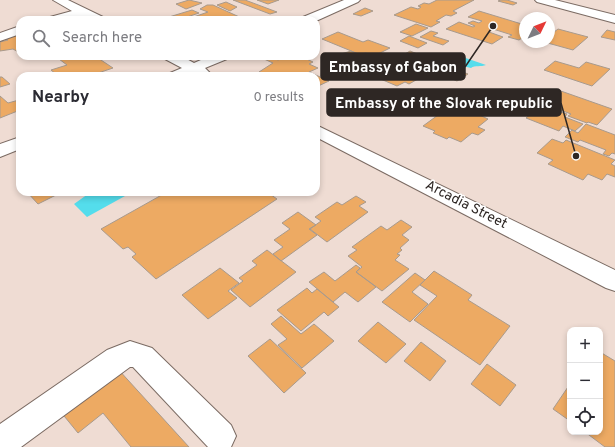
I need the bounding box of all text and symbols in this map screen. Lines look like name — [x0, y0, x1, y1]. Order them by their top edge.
north arrow — [519, 12, 555, 48]
search box — [16, 16, 320, 60]
icon: search — [30, 27, 52, 49]
text: Search here — [62, 29, 142, 48]
callout: Embassy of Gabon — [321, 53, 465, 80]
text: Embassy of Gabon — [329, 59, 457, 78]
text: Nearby — [32, 87, 89, 109]
callout: Embassy of the Slovak republic — [327, 89, 561, 116]
text: 0 results — [253, 90, 304, 106]
text: Embassy of the Slovak republic — [335, 95, 553, 114]
street label: Arcadia Street — [422, 177, 510, 233]
map controls — [567, 327, 603, 435]
button: + — [567, 327, 603, 363]
button: − — [567, 363, 603, 399]
button: locate — [567, 399, 603, 435]

